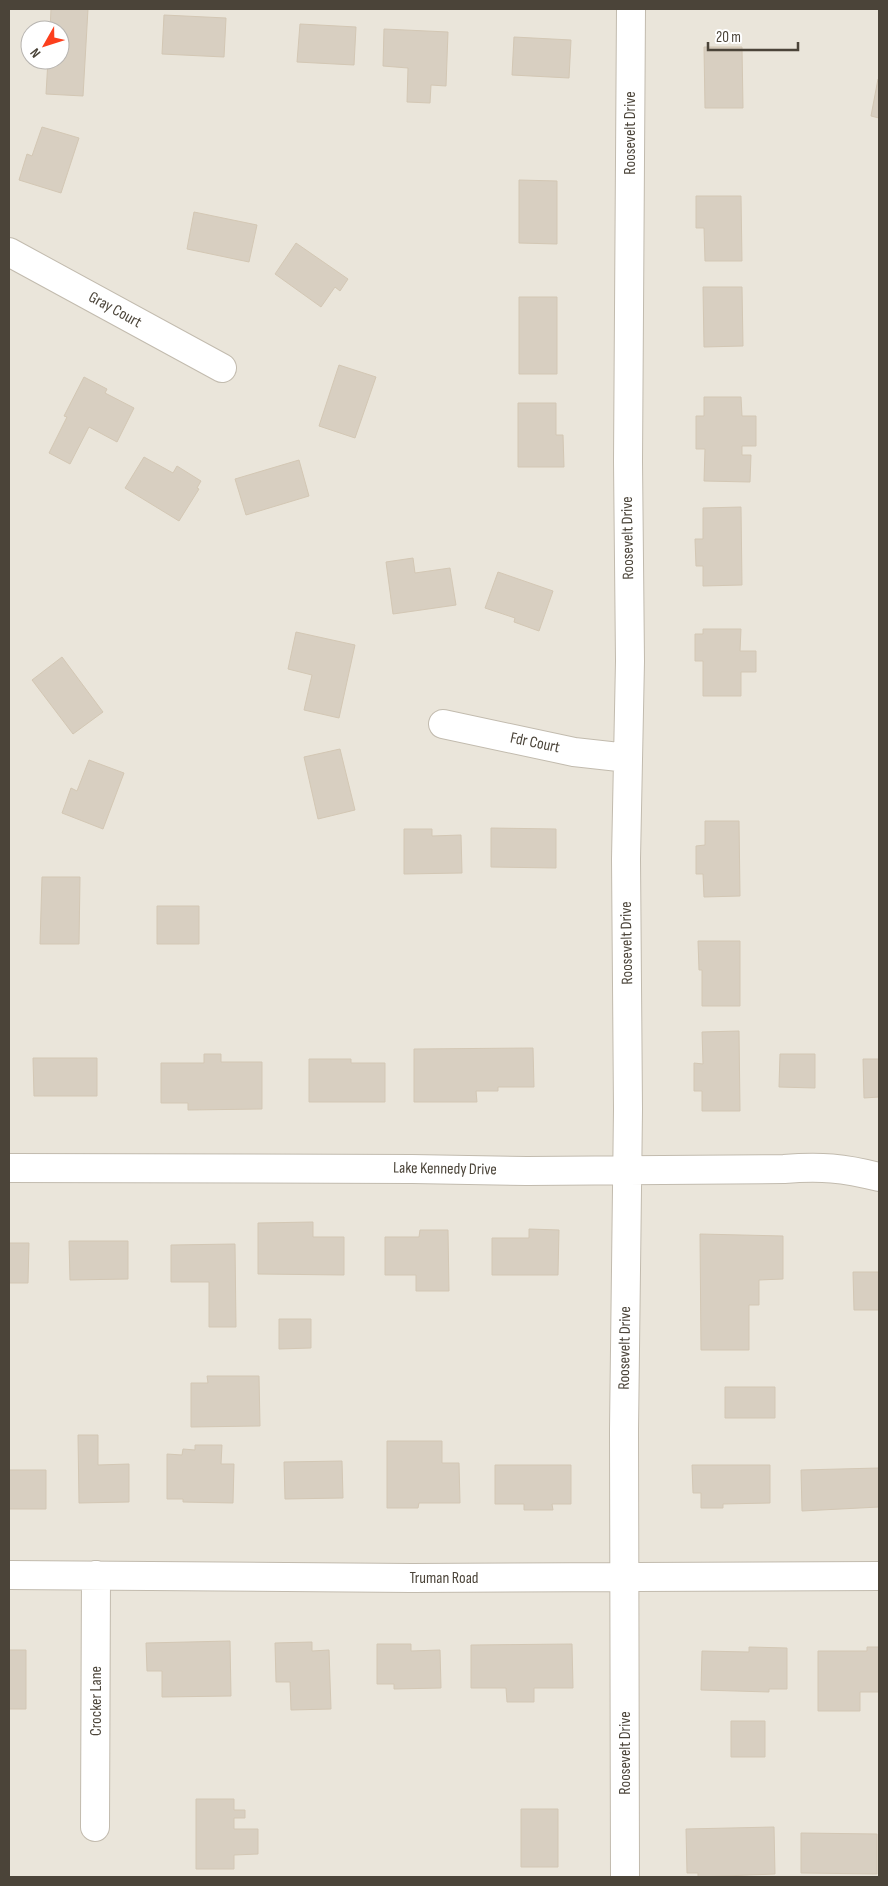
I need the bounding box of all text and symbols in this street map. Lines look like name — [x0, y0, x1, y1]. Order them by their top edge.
north arrow — [20, 20, 70, 70]
scale bar — [708, 20, 798, 52]
text: 20 m — [716, 28, 741, 47]
text: N — [26, 45, 44, 61]
street label: Roosevelt Drive — [621, 91, 640, 175]
street label: Gray Court — [85, 288, 145, 332]
street label: Roosevelt Drive — [618, 496, 638, 580]
street label: Fdr Court — [508, 728, 562, 758]
street label: Roosevelt Drive — [617, 901, 637, 985]
street label: Lake Kennedy Drive — [393, 1159, 497, 1179]
street label: Roosevelt Drive — [615, 1306, 635, 1390]
street label: Truman Road — [409, 1569, 479, 1588]
street label: Crocker Lane — [87, 1666, 106, 1736]
street label: Roosevelt Drive — [616, 1711, 635, 1795]

